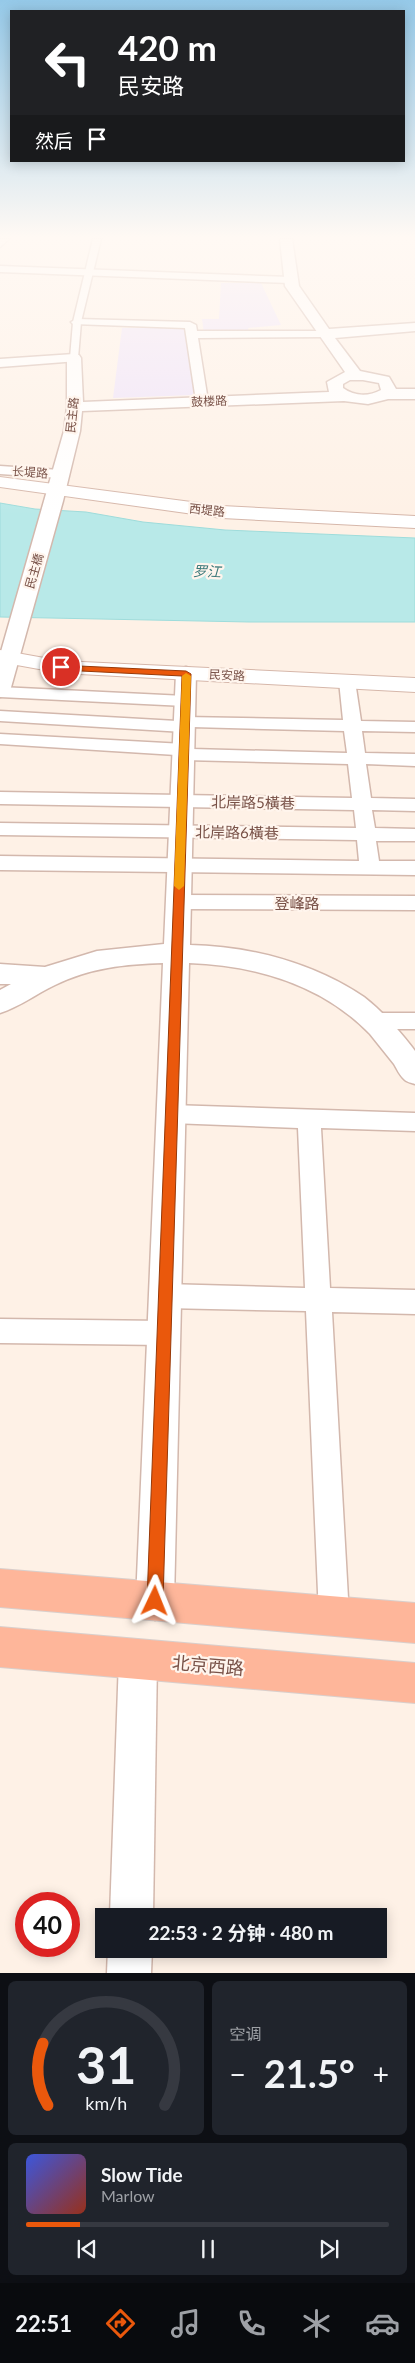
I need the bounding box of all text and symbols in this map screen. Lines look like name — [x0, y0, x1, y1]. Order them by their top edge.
text: 420 m — [118, 26, 217, 68]
icon: left — [35, 30, 100, 95]
text: 民安路 — [118, 72, 184, 99]
icon: arrive — [83, 125, 111, 153]
text: 然后 — [35, 129, 73, 152]
street label: 鼓楼路 — [191, 393, 227, 409]
street label: 民主路 — [63, 396, 81, 434]
street label: 长堤路 — [12, 463, 48, 481]
street label: 西堤路 — [188, 501, 226, 519]
street label: 民主橋 — [22, 552, 46, 590]
water label: 罗江 — [193, 562, 223, 580]
pin — [40, 646, 82, 688]
icon: arrive — [47, 653, 75, 681]
street label: 民安路 — [209, 667, 245, 683]
street label: 北岸路5橫巷 — [211, 792, 295, 812]
street label: 北岸路6橫巷 — [195, 822, 279, 842]
street label: 登峰路 — [274, 894, 320, 912]
position arrow — [128, 1574, 180, 1626]
street label: 北京西路 — [171, 1651, 245, 1679]
speed limit sign: 40 — [15, 1892, 80, 1957]
text: 22:53 · 2 分钟 · 480 m — [148, 1921, 334, 1944]
text: 空调 — [230, 2024, 262, 2043]
text: 31 — [76, 2033, 136, 2095]
text: 21.5° — [264, 2050, 355, 2096]
text: − — [230, 2057, 246, 2091]
text: + — [373, 2057, 389, 2091]
text: km/h — [85, 2092, 127, 2114]
text: Slow Tide — [101, 2163, 183, 2186]
text: Marlow — [101, 2186, 155, 2205]
icon: previous — [73, 2235, 101, 2263]
icon: pause — [194, 2235, 222, 2263]
icon: next — [315, 2235, 343, 2263]
icon: directions — [103, 2306, 138, 2341]
icon: music — [168, 2306, 203, 2341]
icon: phone — [234, 2306, 269, 2341]
icon: climate — [299, 2306, 334, 2341]
icon: car — [365, 2306, 400, 2341]
text: 22:51 — [15, 2310, 72, 2337]

